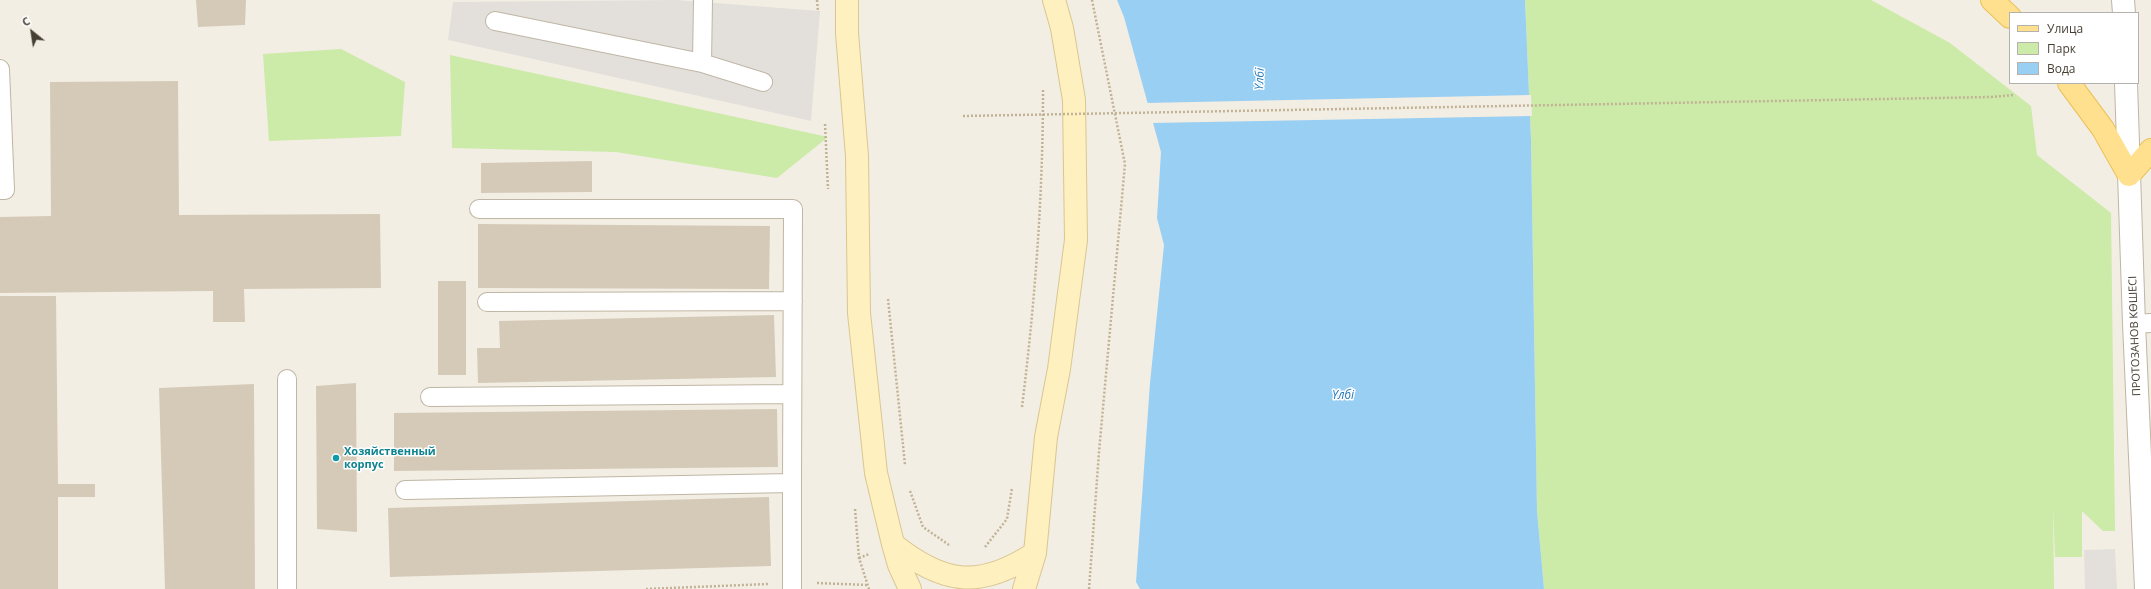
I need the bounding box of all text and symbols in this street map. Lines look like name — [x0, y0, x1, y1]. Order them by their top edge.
north arrow — [12, 12, 52, 52]
legend — [2009, 12, 2139, 84]
text: С — [19, 13, 33, 29]
text: Улица — [2047, 20, 2083, 37]
text: Парк — [2047, 40, 2076, 57]
text: Вода — [2047, 60, 2076, 77]
water label: Үлбі — [1252, 68, 1268, 90]
street label: ПРОТОЗАНОВ КӨШЕСІ — [2126, 276, 2144, 396]
water label: Үлбі — [1332, 389, 1354, 403]
place label: Хозяйственный корпус — [344, 445, 436, 471]
marker: Хозяйственный корпус — [331, 453, 341, 463]

